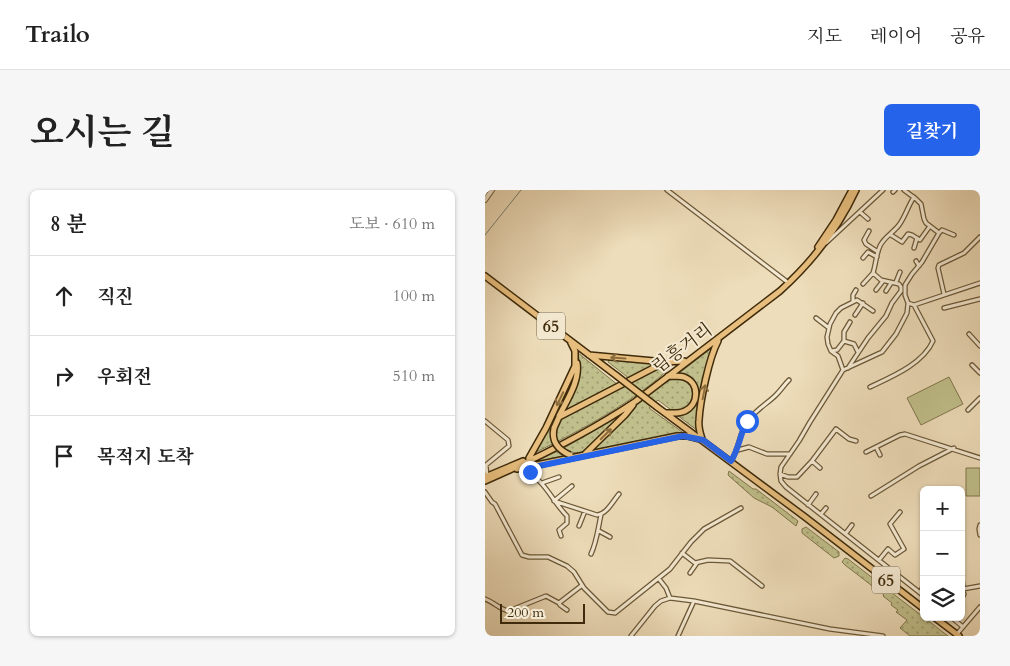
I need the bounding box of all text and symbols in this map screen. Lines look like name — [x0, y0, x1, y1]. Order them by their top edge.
text: Trailo — [25, 18, 90, 51]
text: 지도 — [807, 24, 842, 49]
text: 레이어 — [870, 24, 922, 49]
text: 공유 — [950, 24, 985, 49]
button: 길찾기 — [884, 104, 980, 156]
text: 오시는 길 — [30, 109, 175, 157]
text: 8 분 — [50, 210, 87, 239]
text: 도보 · 610 m — [349, 213, 435, 235]
icon: ahead — [50, 282, 78, 310]
text: 직진 — [97, 284, 134, 310]
text: 100 m — [393, 285, 435, 307]
road number: 65 — [537, 312, 565, 340]
street label: 림흥거리 — [647, 317, 718, 379]
one-way arrow — [611, 354, 627, 363]
icon: right — [50, 362, 78, 390]
text: 우회전 — [97, 364, 152, 390]
text: 510 m — [393, 365, 435, 387]
one-way arrow — [700, 384, 709, 400]
one-way arrow — [554, 391, 564, 406]
route start — [736, 410, 759, 433]
one-way arrow — [600, 428, 612, 441]
icon: arrive — [50, 442, 78, 470]
text: 목적지 도착 — [97, 444, 194, 470]
route end — [519, 461, 542, 484]
map controls — [920, 486, 965, 621]
button: + — [920, 486, 965, 531]
button: − — [920, 531, 965, 576]
road number: 65 — [872, 566, 900, 594]
button: layers — [920, 576, 965, 621]
scale bar — [500, 601, 585, 624]
text: 200 m — [507, 603, 544, 622]

